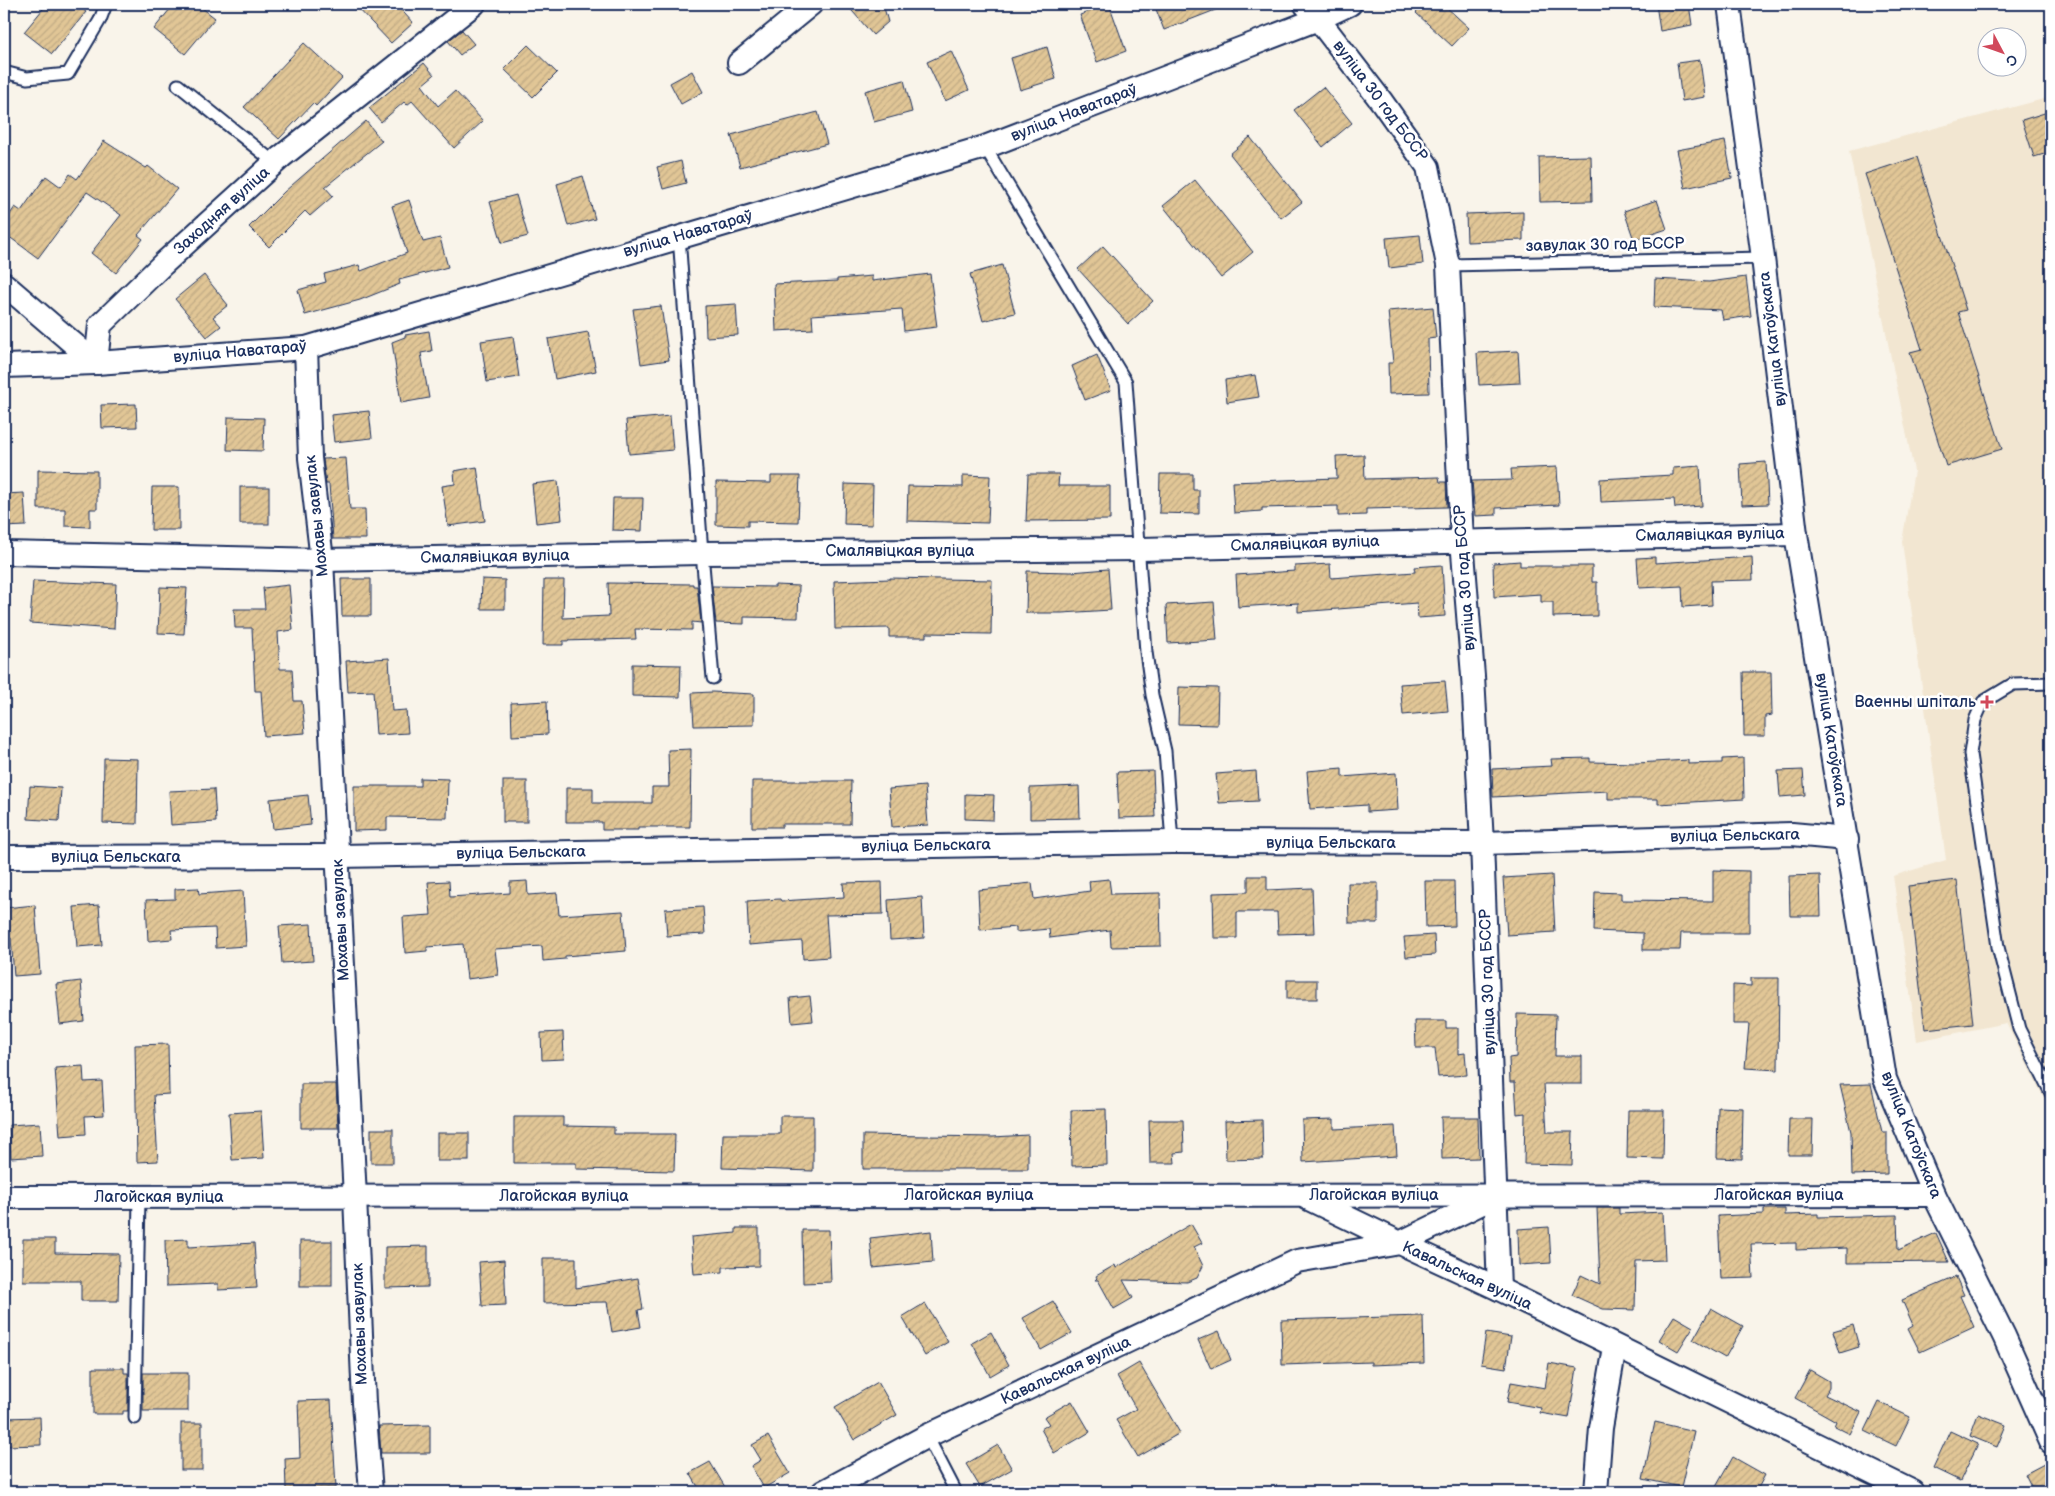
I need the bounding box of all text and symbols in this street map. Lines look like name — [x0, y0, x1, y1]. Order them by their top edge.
north arrow — [1978, 28, 2028, 78]
street label: вуліца 30 год БССР — [1328, 37, 1432, 165]
text: С — [2002, 51, 2021, 70]
street label: вуліца Наватараў — [1008, 80, 1140, 146]
street label: Заходняя вуліца — [170, 163, 274, 259]
street label: вуліца Наватараў — [621, 206, 755, 262]
street label: завулак 30 год БССР — [1526, 234, 1684, 256]
street label: вуліца Катоўскага — [1755, 270, 1791, 407]
street label: вуліца Наватараў — [173, 337, 308, 367]
street label: Мохавы завулак — [301, 454, 333, 578]
street label: вуліца 30 год БССР — [1450, 504, 1480, 652]
street label: Смалявіцкая вуліца — [1635, 524, 1785, 546]
street label: Смалявіцкая вуліца — [1230, 532, 1380, 556]
street label: Смалявіцкая вуліца — [825, 542, 975, 561]
street label: Смалявіцкая вуліца — [420, 546, 570, 568]
street label: вуліца Катоўскага — [1811, 672, 1851, 809]
place label: Ваенны шпіталь — [1854, 693, 1976, 712]
marker: Ваенны шпіталь — [1980, 695, 1994, 709]
street label: вуліца Бельскага — [1670, 825, 1801, 847]
street label: вуліца Бельскага — [1266, 834, 1396, 853]
street label: вуліца Бельскага — [861, 835, 992, 857]
street label: вуліца Бельскага — [456, 842, 587, 864]
street label: вуліца Бельскага — [51, 848, 181, 867]
street label: Мохавы завулак — [328, 858, 354, 982]
street label: вуліца 30 год БССР — [1476, 909, 1500, 1055]
street label: вуліца Катоўскага — [1877, 1069, 1945, 1202]
street label: Лагойская вуліца — [903, 1186, 1034, 1205]
street label: Лагойская вуліца — [1308, 1186, 1439, 1205]
street label: Лагойская вуліца — [1713, 1186, 1844, 1205]
street label: Лагойская вуліца — [498, 1187, 629, 1206]
street label: Лагойская вуліца — [93, 1188, 224, 1207]
street label: Кавальская вуліца — [1399, 1238, 1535, 1315]
street label: Мохавы завулак — [348, 1262, 372, 1385]
street label: Кавальская вуліца — [998, 1332, 1134, 1409]

